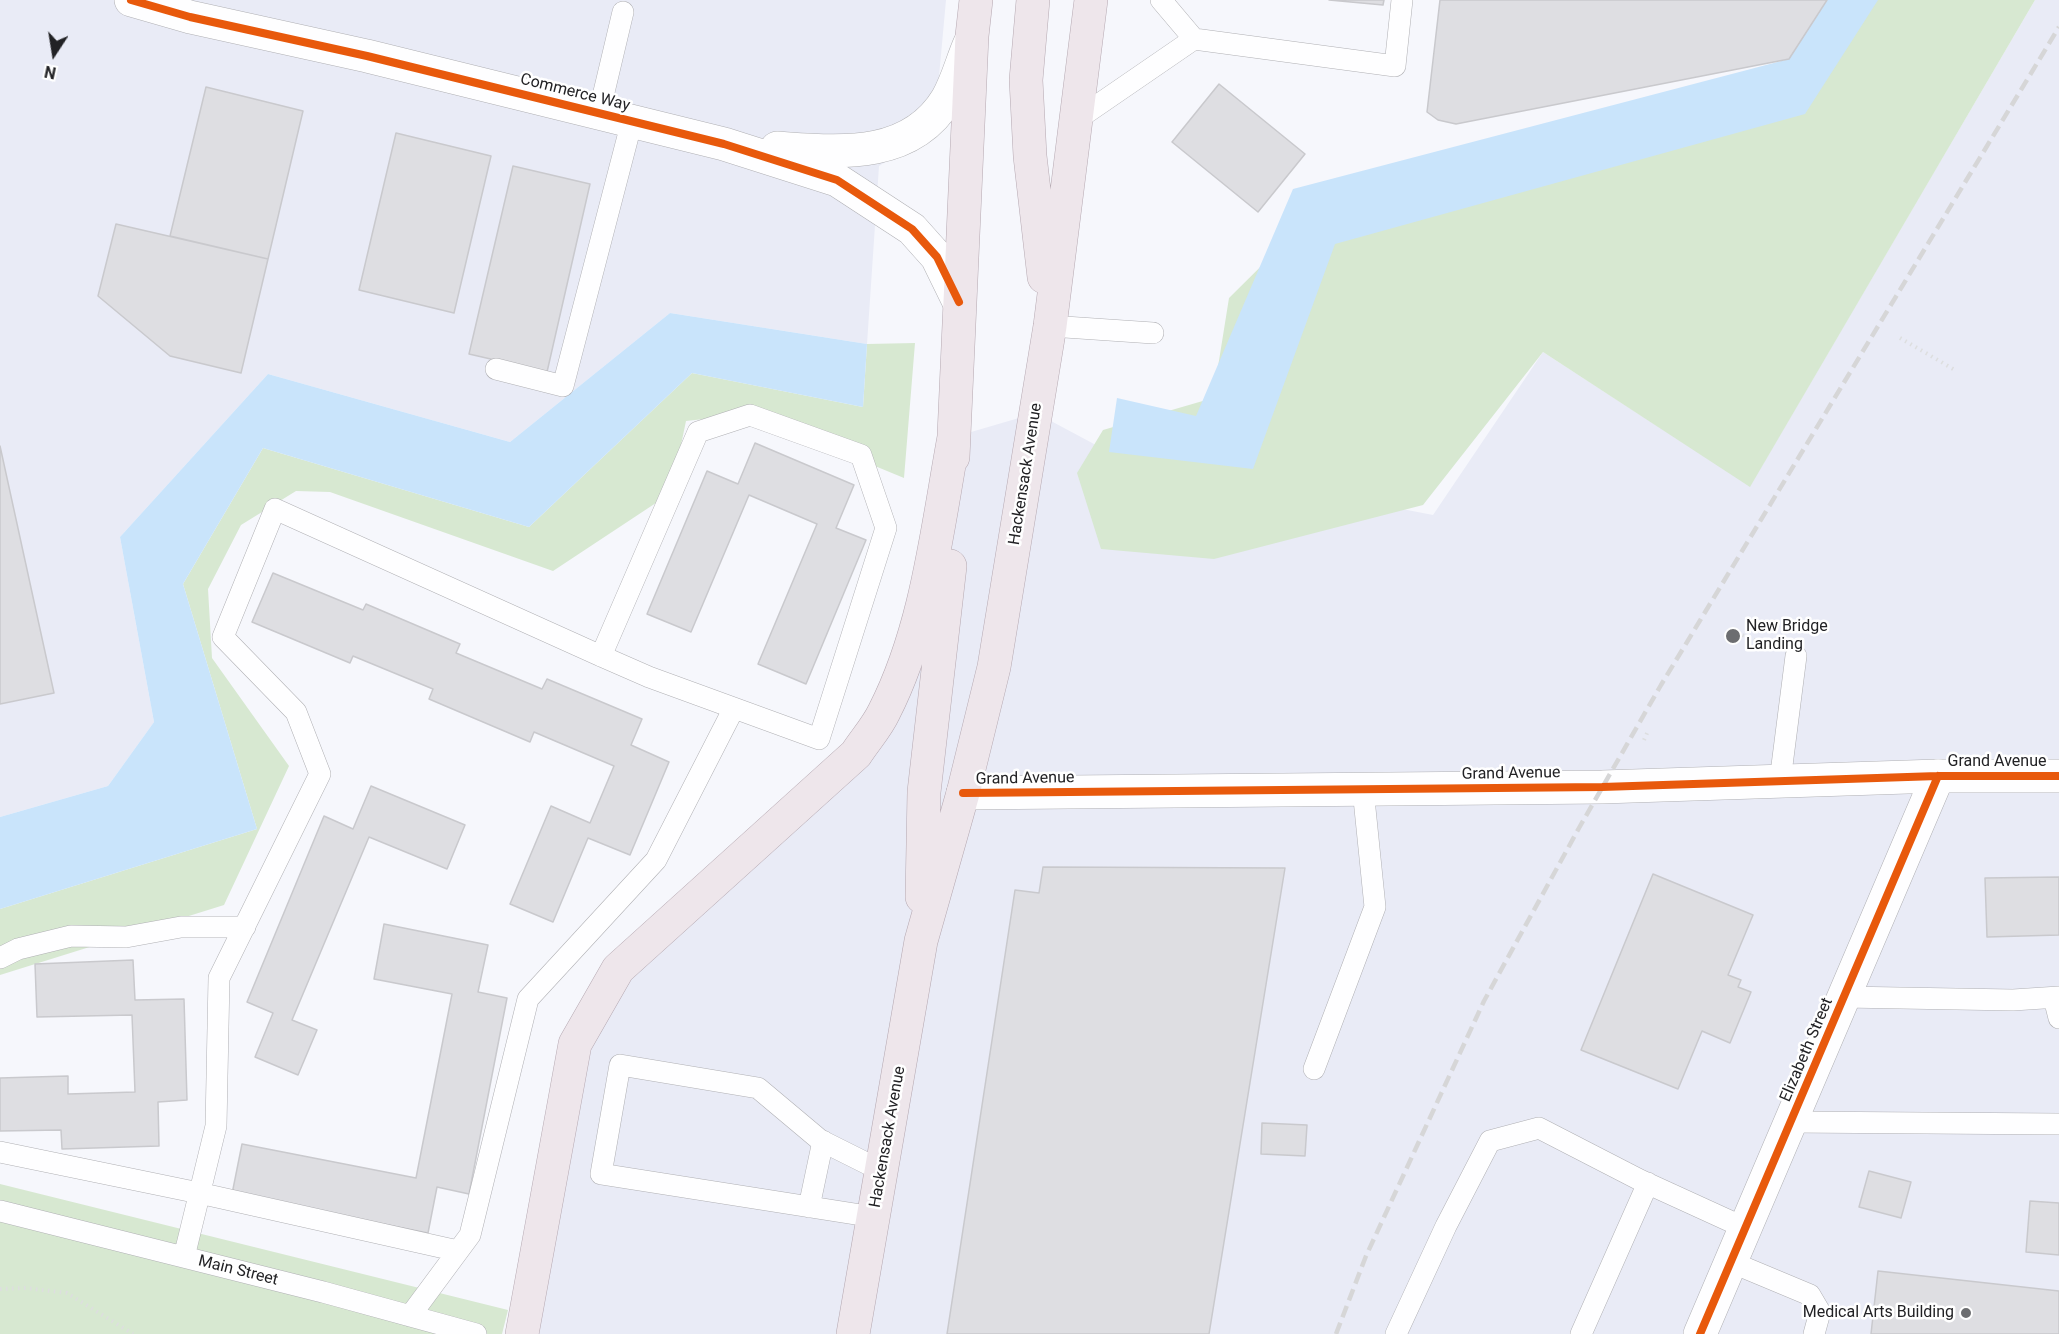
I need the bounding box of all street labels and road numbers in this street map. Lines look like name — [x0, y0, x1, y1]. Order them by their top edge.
street label: Commerce Way — [518, 70, 632, 116]
street label: Hackensack Avenue — [1005, 402, 1047, 546]
street label: Grand Avenue — [1948, 752, 2046, 772]
street label: Grand Avenue — [1461, 764, 1561, 784]
street label: Grand Avenue — [975, 769, 1075, 789]
street label: Elizabeth Street — [1776, 995, 1838, 1105]
street label: Hackensack Avenue — [866, 1065, 910, 1209]
street label: Main Street — [196, 1252, 280, 1290]

